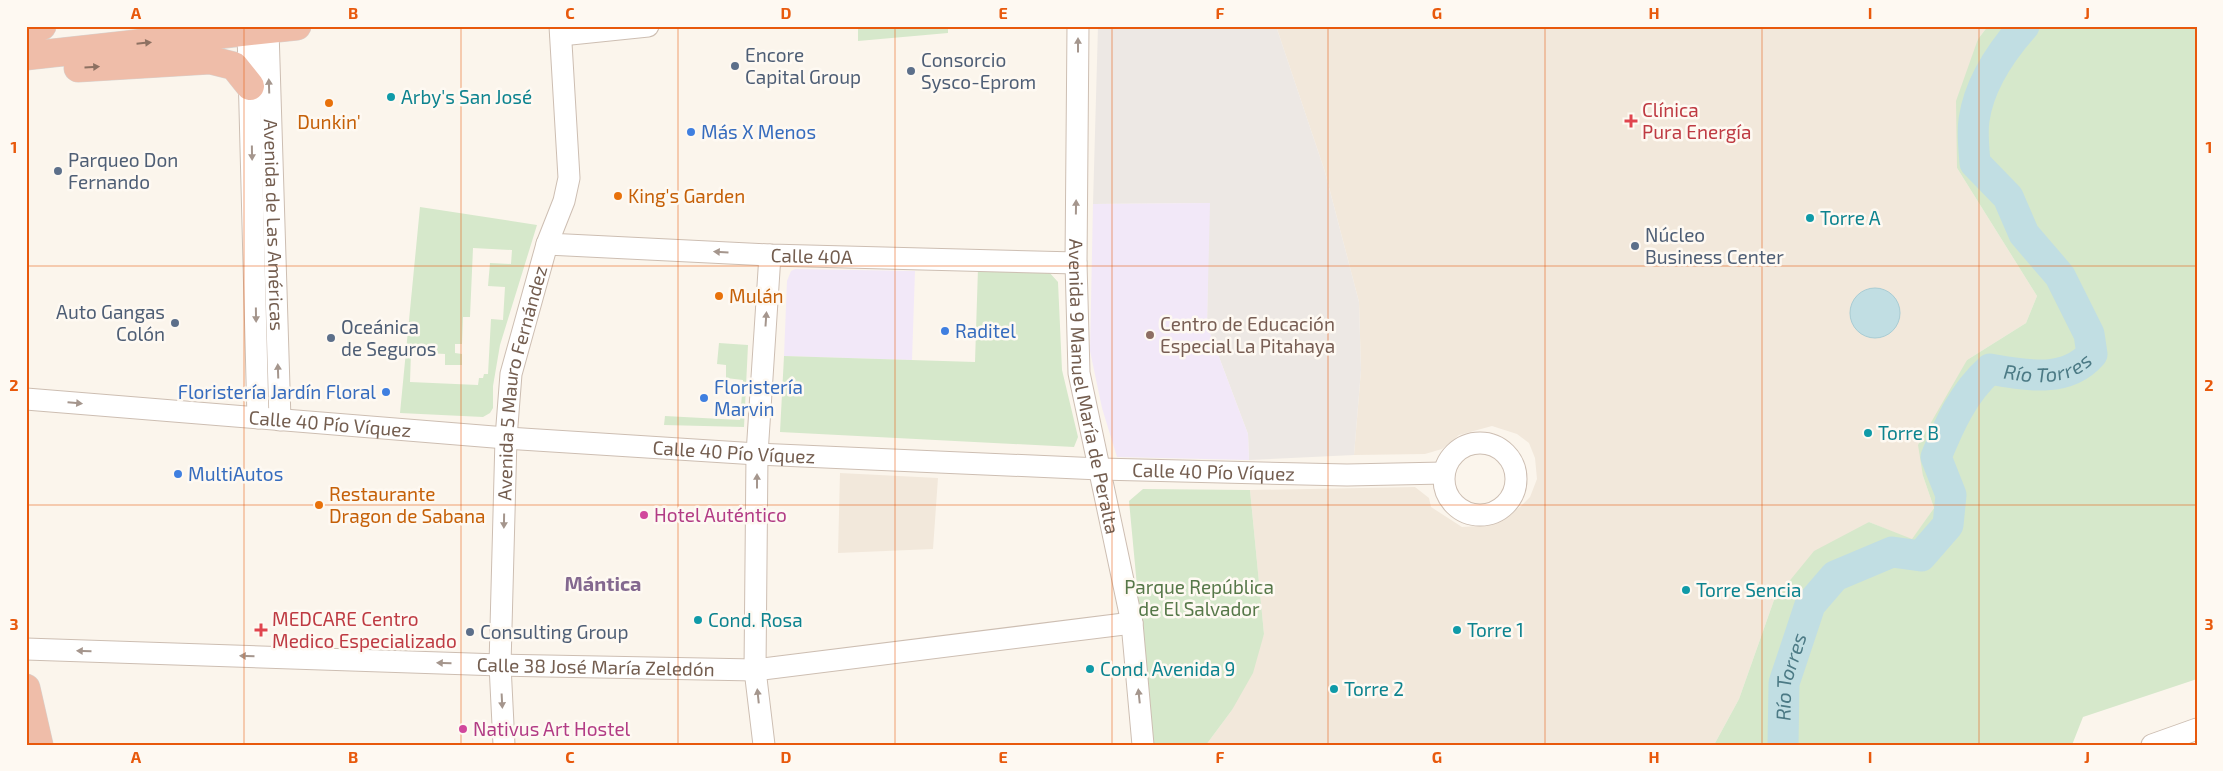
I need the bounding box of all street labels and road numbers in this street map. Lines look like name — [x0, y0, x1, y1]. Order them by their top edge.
street label: Avenida de Las Américas — [260, 118, 289, 331]
street label: Avenida 9 Manuel María de Peralta — [1065, 239, 1125, 536]
street label: Calle 40A — [770, 243, 853, 268]
street label: Avenida 5 Mauro Fernández — [492, 263, 552, 501]
street label: Calle 40 Pío Víquez — [248, 405, 412, 441]
street label: Calle 40 Pío Víquez — [652, 435, 816, 468]
street label: Calle 40 Pío Víquez — [1132, 458, 1295, 485]
street label: Calle 38 José María Zeledón — [476, 652, 715, 680]

